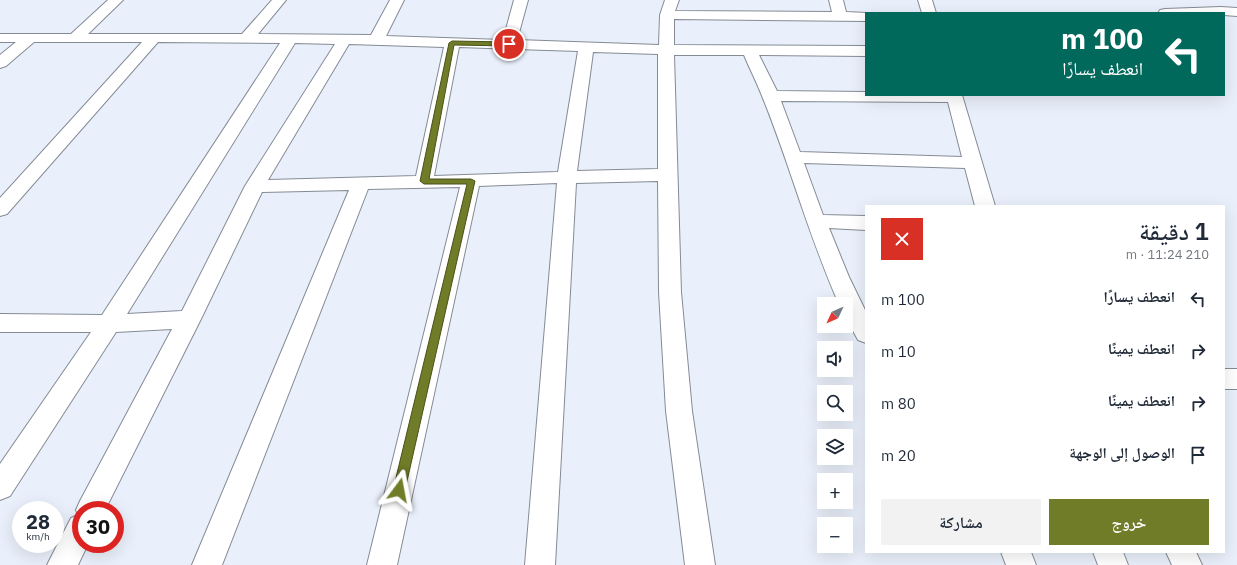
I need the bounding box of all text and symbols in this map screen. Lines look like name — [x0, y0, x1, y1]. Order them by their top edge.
text: 100 m — [1061, 20, 1143, 57]
pin — [492, 27, 526, 61]
icon: left — [1157, 28, 1209, 80]
icon: arrive — [498, 33, 520, 55]
text: انعطف يسارًا — [1062, 57, 1143, 80]
text: 1 دقيقة — [1139, 215, 1209, 247]
button: close — [881, 218, 923, 260]
text: 210 m · 11:24 — [1126, 246, 1209, 263]
text: انعطف يسارًا — [1103, 287, 1175, 306]
icon: left — [1187, 288, 1209, 310]
text: 100 m — [881, 290, 925, 309]
north arrow — [817, 297, 853, 333]
map controls — [817, 297, 853, 553]
text: انعطف يمينًا — [1108, 339, 1175, 358]
icon: right — [1187, 340, 1209, 362]
button: sound — [817, 341, 853, 377]
text: 10 m — [881, 342, 916, 361]
button: search — [817, 385, 853, 421]
text: انعطف يمينًا — [1108, 391, 1175, 410]
icon: right — [1187, 392, 1209, 414]
text: 80 m — [881, 394, 916, 413]
button: layers — [817, 429, 853, 465]
text: الوصول إلى الوجهة — [1069, 443, 1175, 462]
icon: arrive — [1187, 444, 1209, 466]
text: 20 m — [881, 446, 916, 465]
position arrow — [378, 469, 420, 511]
button: + — [817, 473, 853, 509]
button: مشاركة — [881, 499, 1041, 545]
button: خروج — [1049, 499, 1209, 545]
speed limit sign: 30 — [72, 501, 124, 553]
text: 28 — [26, 508, 50, 535]
button: − — [817, 517, 853, 553]
text: km/h — [26, 530, 50, 543]

